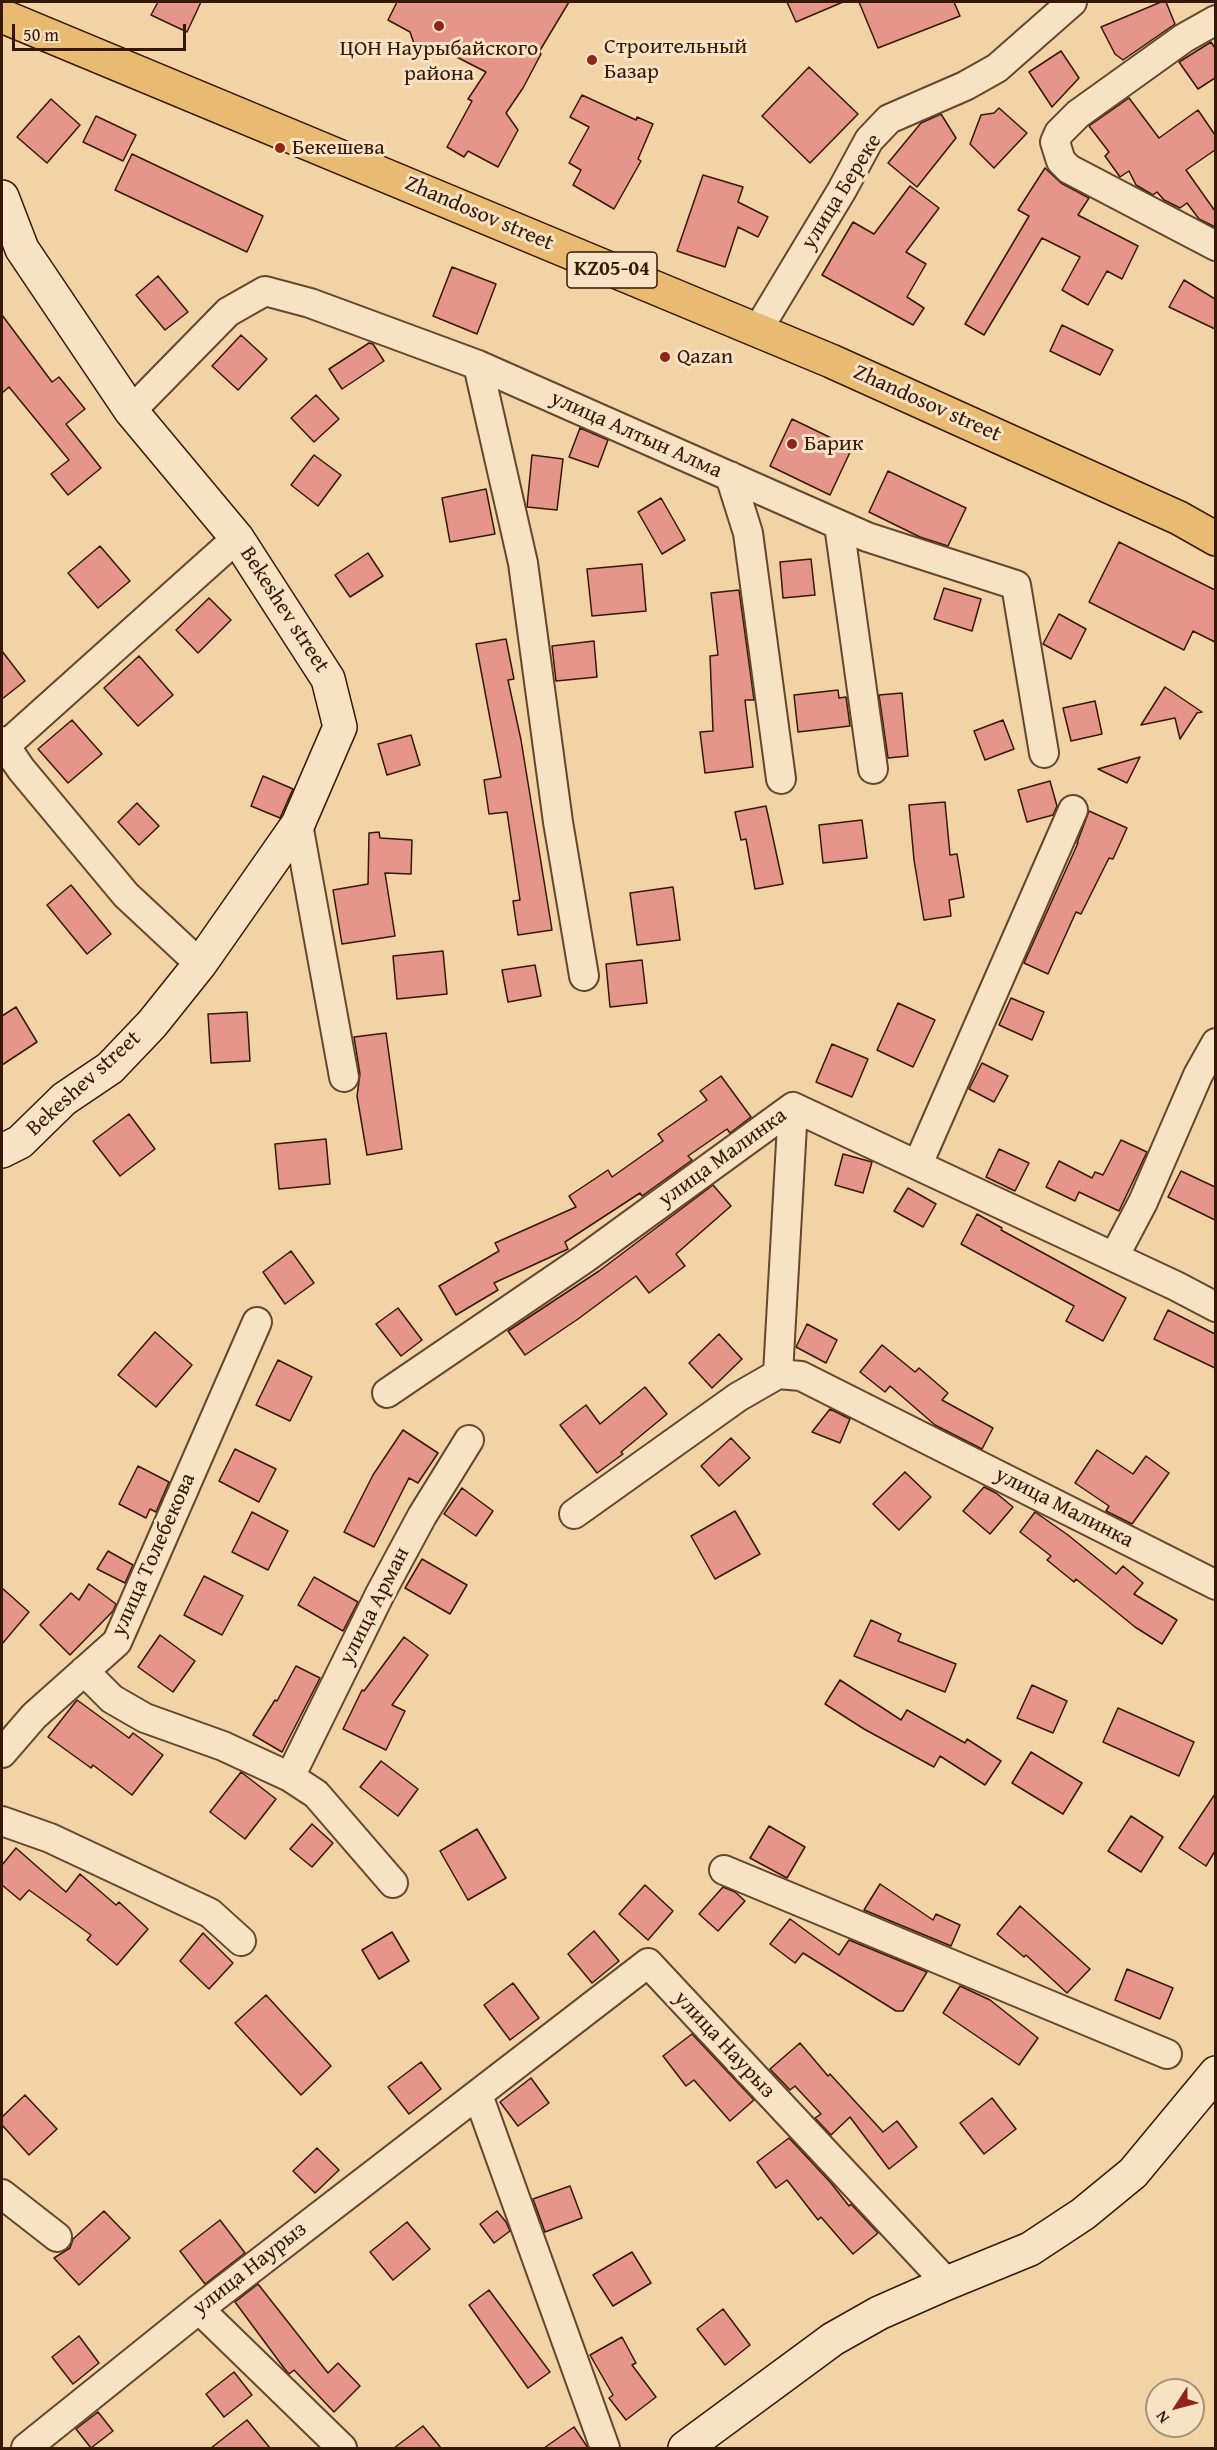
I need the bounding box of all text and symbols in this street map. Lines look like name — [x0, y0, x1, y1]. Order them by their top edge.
scale bar — [15, 12, 189, 50]
marker: ЦОН Наурыбайского района — [432, 19, 446, 33]
text: 50 m — [23, 21, 59, 48]
place label: Строительный Базар — [604, 34, 747, 86]
place label: ЦОН Наурыбайского района — [340, 36, 538, 88]
marker: Строительный Базар — [585, 53, 599, 67]
street label: улица Береке — [796, 129, 888, 255]
place label: Бекешева — [292, 135, 385, 161]
marker: Бекешева — [273, 141, 287, 155]
street label: Zhandosov street — [401, 171, 557, 257]
road number: KZ05-04 — [567, 252, 657, 288]
place label: Qazan — [677, 344, 733, 370]
marker: Qazan — [658, 350, 672, 364]
street label: Zhandosov street — [849, 360, 1005, 448]
street label: улица Алтын Алма — [546, 385, 726, 485]
place label: Барик — [804, 431, 863, 457]
marker: Барик — [785, 437, 799, 451]
street label: Bekeshev street — [234, 542, 334, 678]
street label: Bekeshev street — [21, 1026, 147, 1142]
street label: улица Малинка — [654, 1103, 792, 1213]
street label: улица Малинка — [990, 1462, 1138, 1554]
street label: улица Толебекова — [106, 1469, 202, 1641]
street label: улица Арман — [334, 1543, 416, 1669]
street label: улица Наурыз — [668, 1986, 780, 2104]
street label: улица Наурыз — [188, 2216, 312, 2322]
north arrow — [1145, 2378, 1205, 2438]
text: N — [1149, 2406, 1175, 2429]

